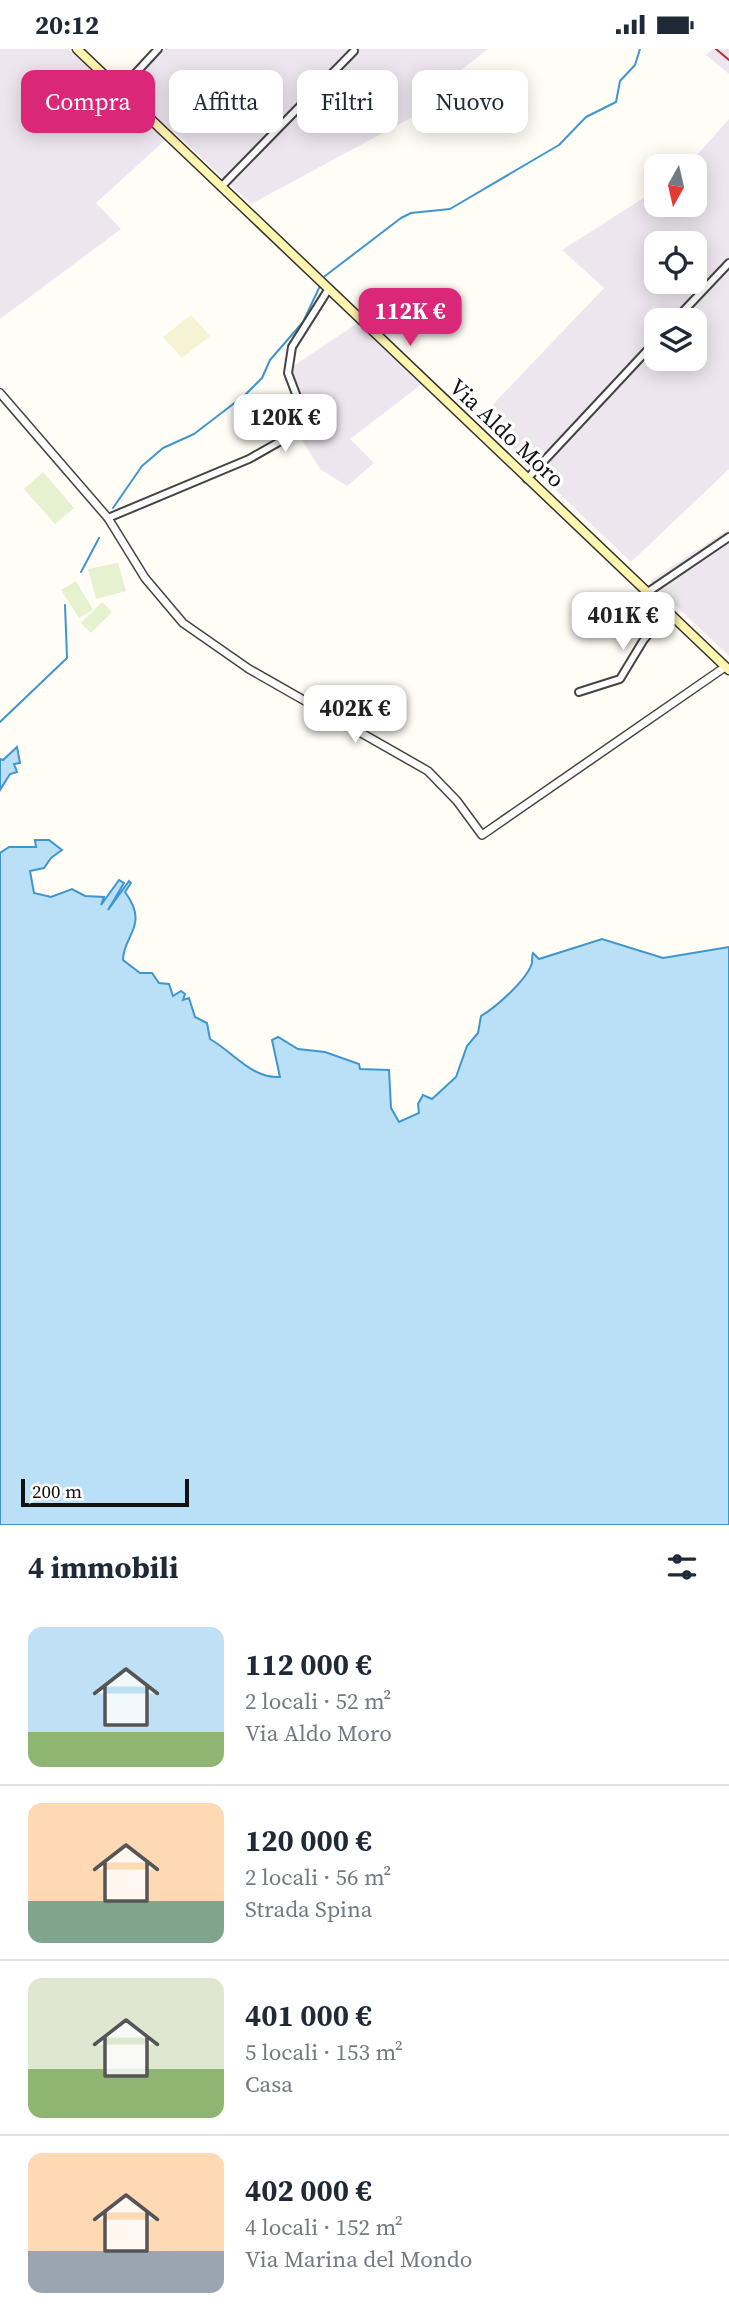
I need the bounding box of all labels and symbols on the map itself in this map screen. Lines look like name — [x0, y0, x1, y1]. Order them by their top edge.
north arrow — [644, 154, 707, 217]
pin: 112K € — [353, 289, 467, 348]
street label: Via Aldo Moro — [442, 371, 572, 495]
pin: 120K € — [228, 395, 342, 454]
pin: 401K € — [566, 593, 680, 652]
pin: 402K € — [298, 685, 412, 745]
scale bar — [21, 1476, 189, 1508]

